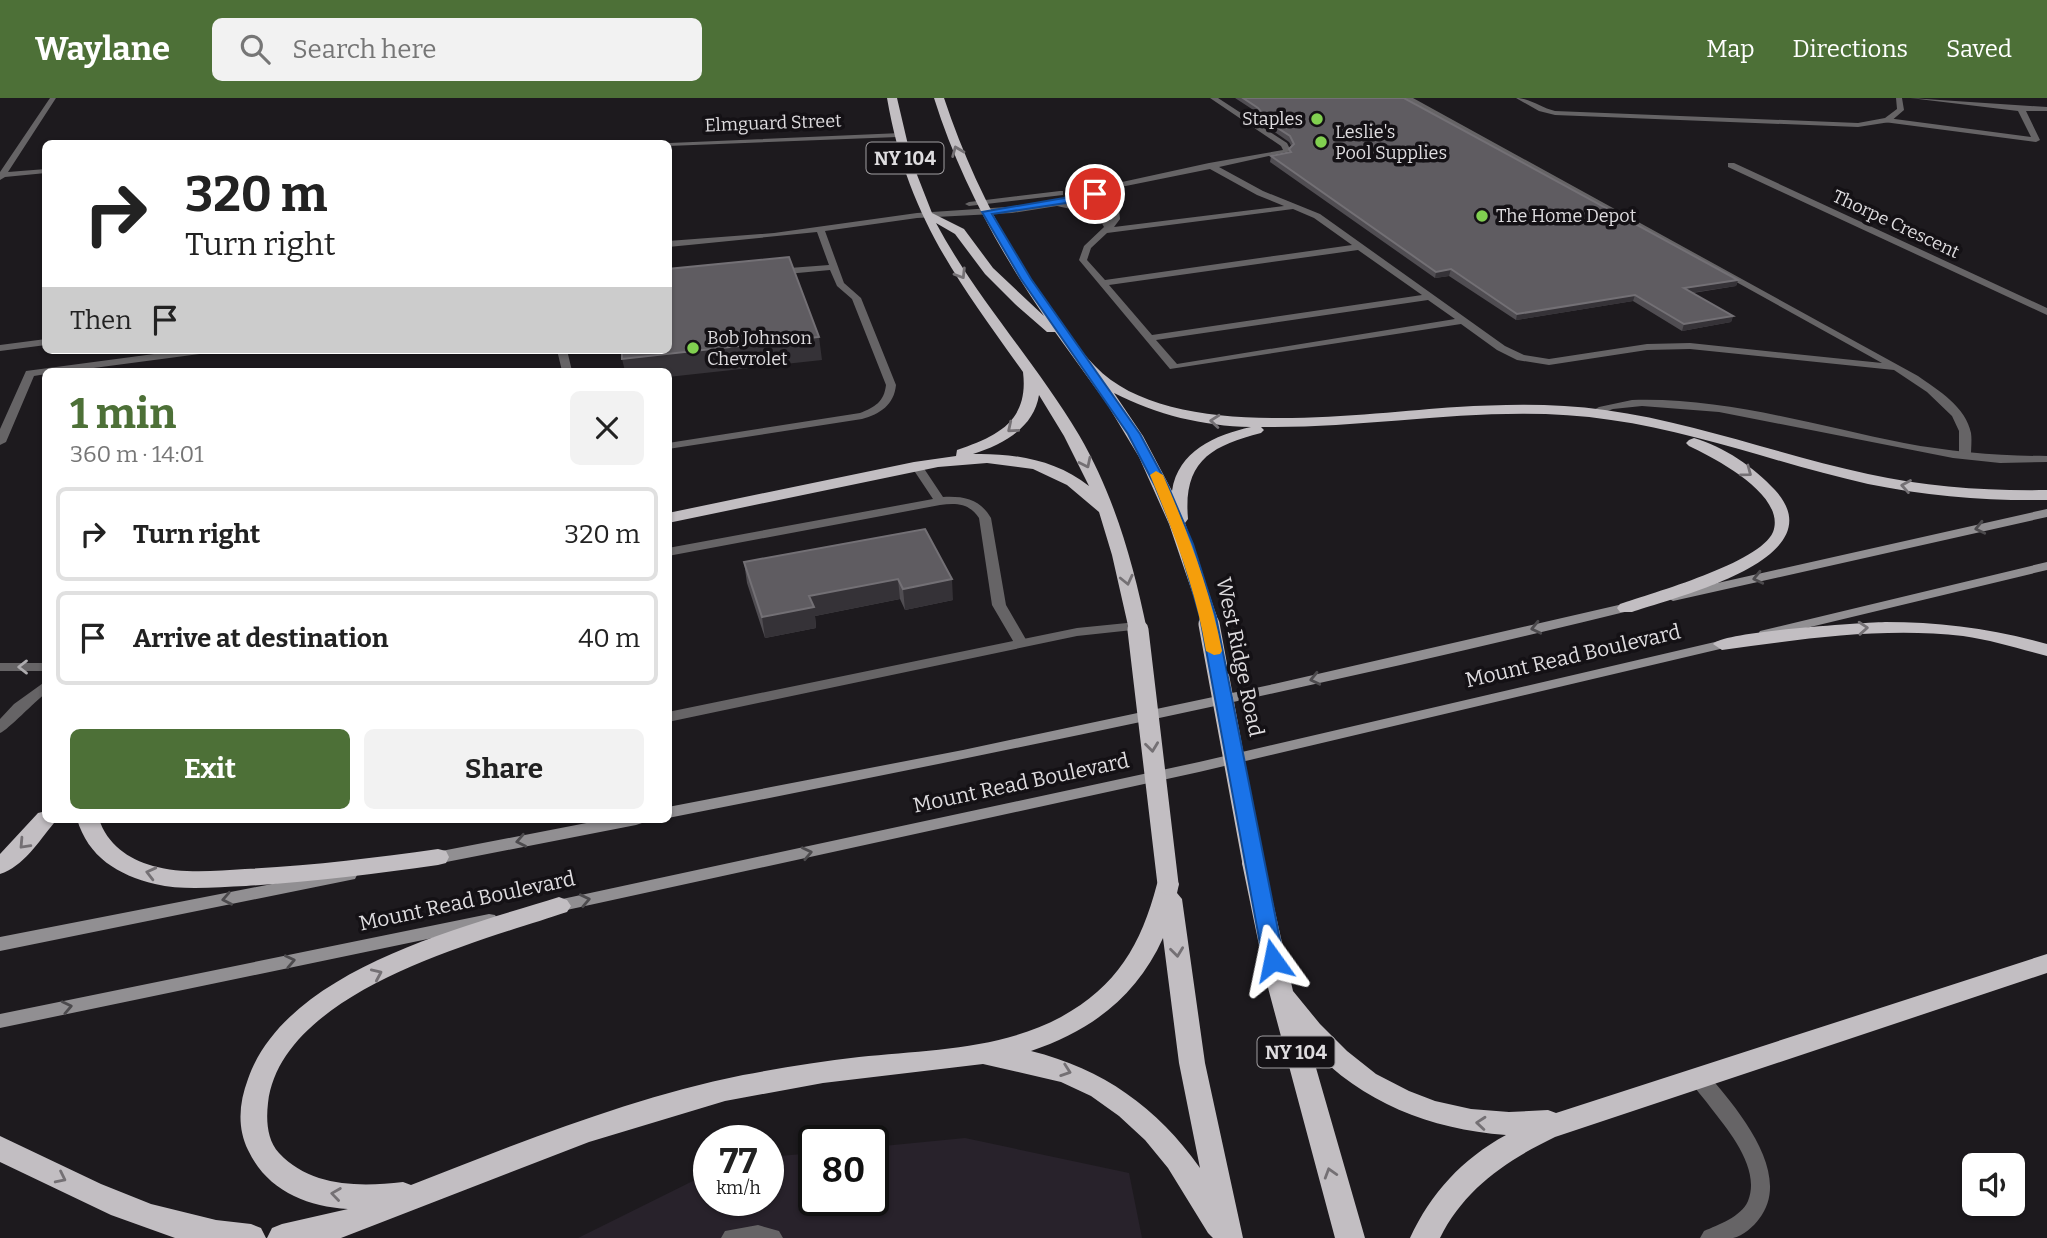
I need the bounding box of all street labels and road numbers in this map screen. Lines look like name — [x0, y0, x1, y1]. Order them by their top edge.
street label: Elmguard Street — [704, 110, 842, 136]
road number: NY 104 — [866, 142, 944, 174]
street label: Thorpe Crescent — [1829, 185, 1963, 263]
street label: West Ridge Road — [1210, 575, 1270, 739]
street label: Mount Read Boulevard — [1463, 619, 1683, 693]
street label: Mount Read Boulevard — [910, 747, 1132, 819]
street label: Mount Read Boulevard — [356, 865, 578, 937]
road number: NY 104 — [1258, 1036, 1334, 1068]

